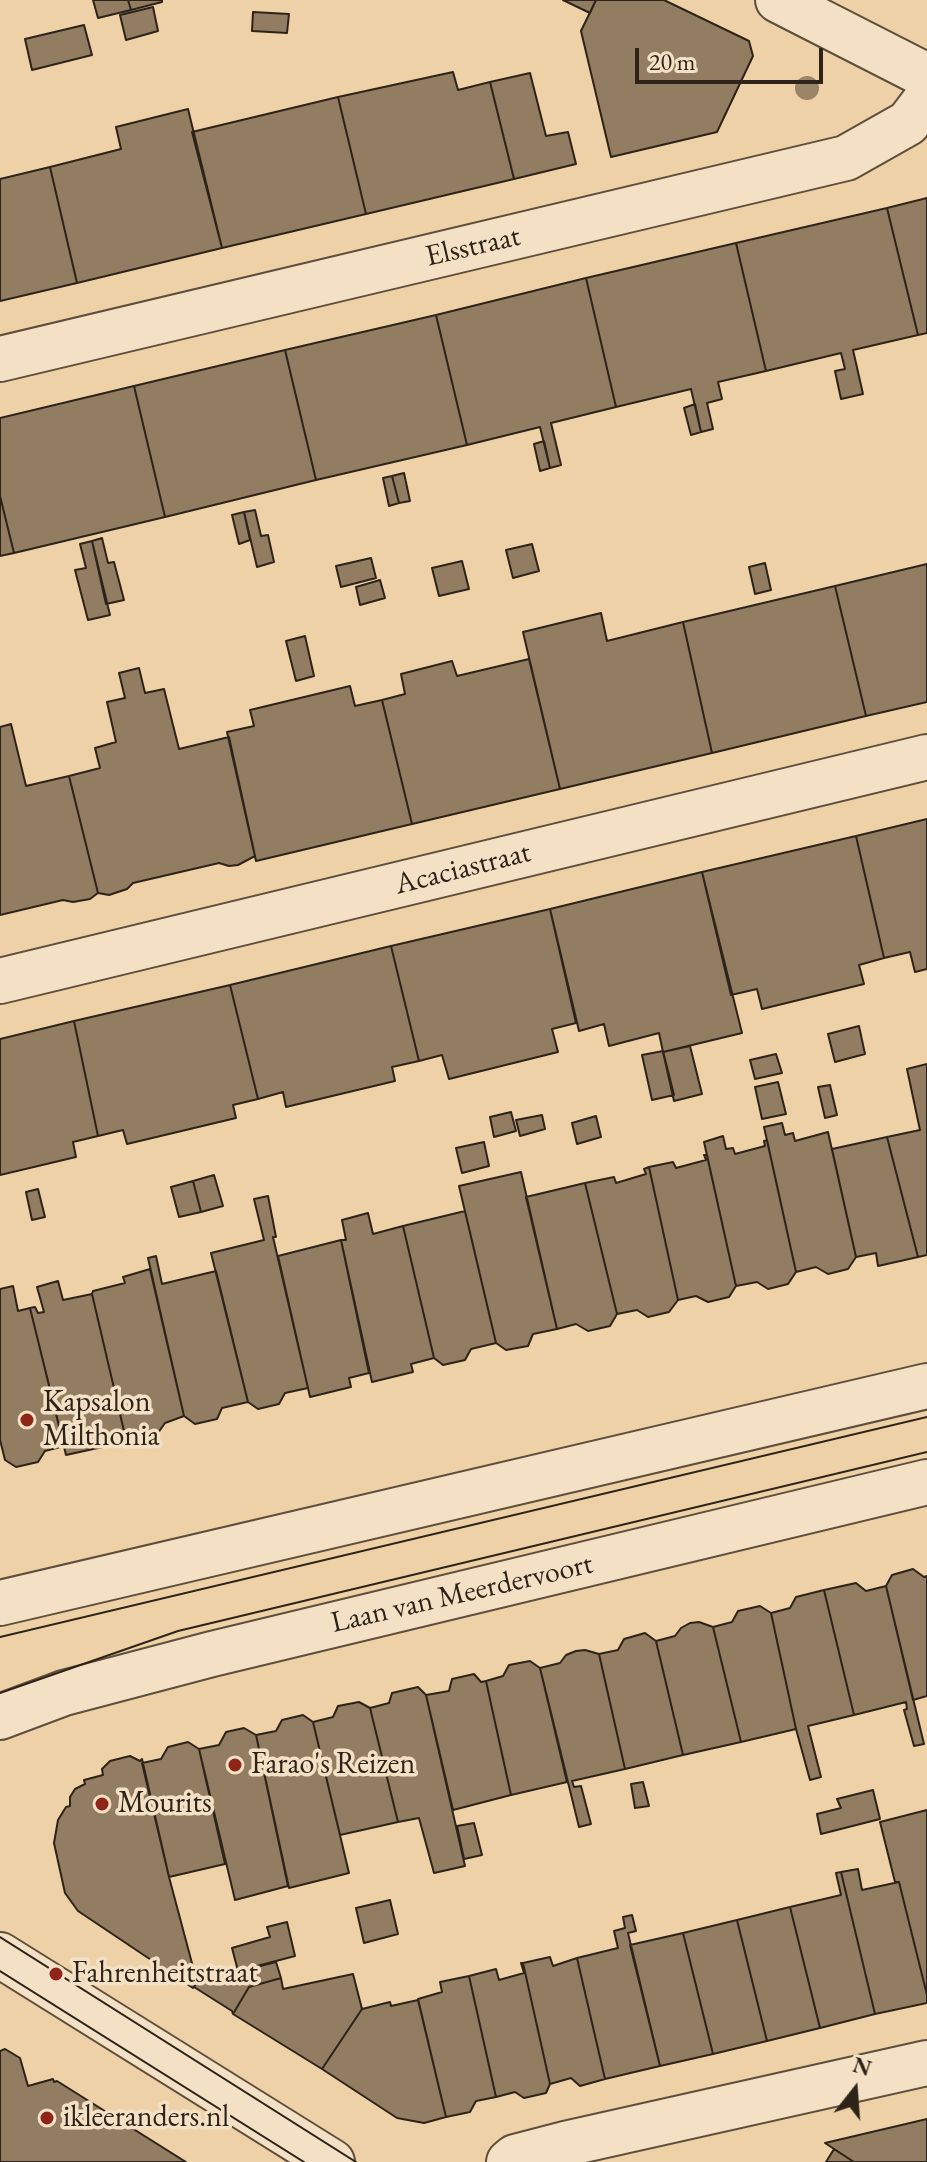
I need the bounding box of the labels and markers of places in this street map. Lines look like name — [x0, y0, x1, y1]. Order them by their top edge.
place label: Kapsalon Milthonia — [43, 1385, 159, 1456]
marker: Kapsalon Milthonia — [18, 1411, 36, 1429]
place label: Farao's Reizen — [251, 1747, 415, 1783]
marker: Farao's Reizen — [226, 1756, 244, 1774]
place label: Mourits — [118, 1786, 212, 1822]
marker: Mourits — [93, 1795, 111, 1813]
place label: Fahrenheitstraat — [72, 1956, 258, 1992]
marker: Fahrenheitstraat — [47, 1965, 65, 1983]
place label: ikleeranders.nl — [63, 2100, 229, 2136]
marker: ikleeranders.nl — [38, 2109, 56, 2127]

